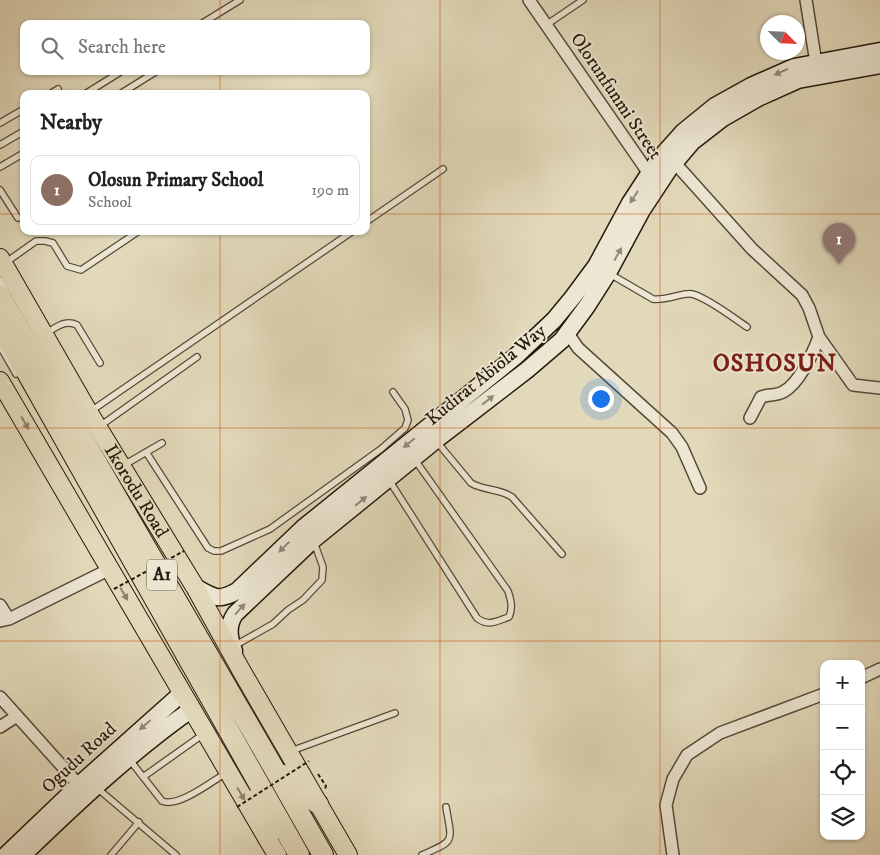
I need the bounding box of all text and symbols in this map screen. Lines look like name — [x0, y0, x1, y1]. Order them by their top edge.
north arrow — [760, 15, 805, 60]
search box — [20, 20, 370, 75]
street label: Olorunfunmi Street — [565, 28, 667, 164]
icon: search — [38, 34, 66, 62]
text: Search here — [78, 36, 166, 59]
one-way arrow — [774, 69, 788, 77]
text: Nearby — [40, 110, 102, 136]
text: Olosun Primary School — [88, 169, 263, 192]
text: 1 — [54, 180, 60, 200]
text: 190 m — [311, 180, 349, 200]
one-way arrow — [629, 191, 639, 204]
text: School — [88, 192, 132, 212]
pin: 1 — [823, 223, 855, 264]
one-way arrow — [614, 247, 622, 262]
street label: Kudirat Abiola Way — [421, 319, 552, 431]
district label: OSHOSUN — [713, 349, 837, 379]
your location — [588, 386, 614, 412]
one-way arrow — [481, 394, 494, 405]
one-way arrow — [20, 416, 29, 430]
one-way arrow — [402, 437, 415, 448]
street label: Ikorodu Road — [99, 440, 174, 542]
one-way arrow — [354, 496, 367, 507]
one-way arrow — [278, 541, 290, 553]
road number: A1 — [147, 560, 177, 590]
one-way arrow — [120, 587, 129, 600]
one-way arrow — [234, 603, 246, 615]
map controls — [820, 660, 865, 840]
button: + — [820, 660, 865, 705]
button: − — [820, 705, 865, 750]
street label: Ogudu Road — [37, 717, 122, 798]
one-way arrow — [140, 719, 152, 731]
button: locate — [820, 750, 865, 795]
one-way arrow — [237, 788, 246, 801]
button: layers — [820, 795, 865, 840]

